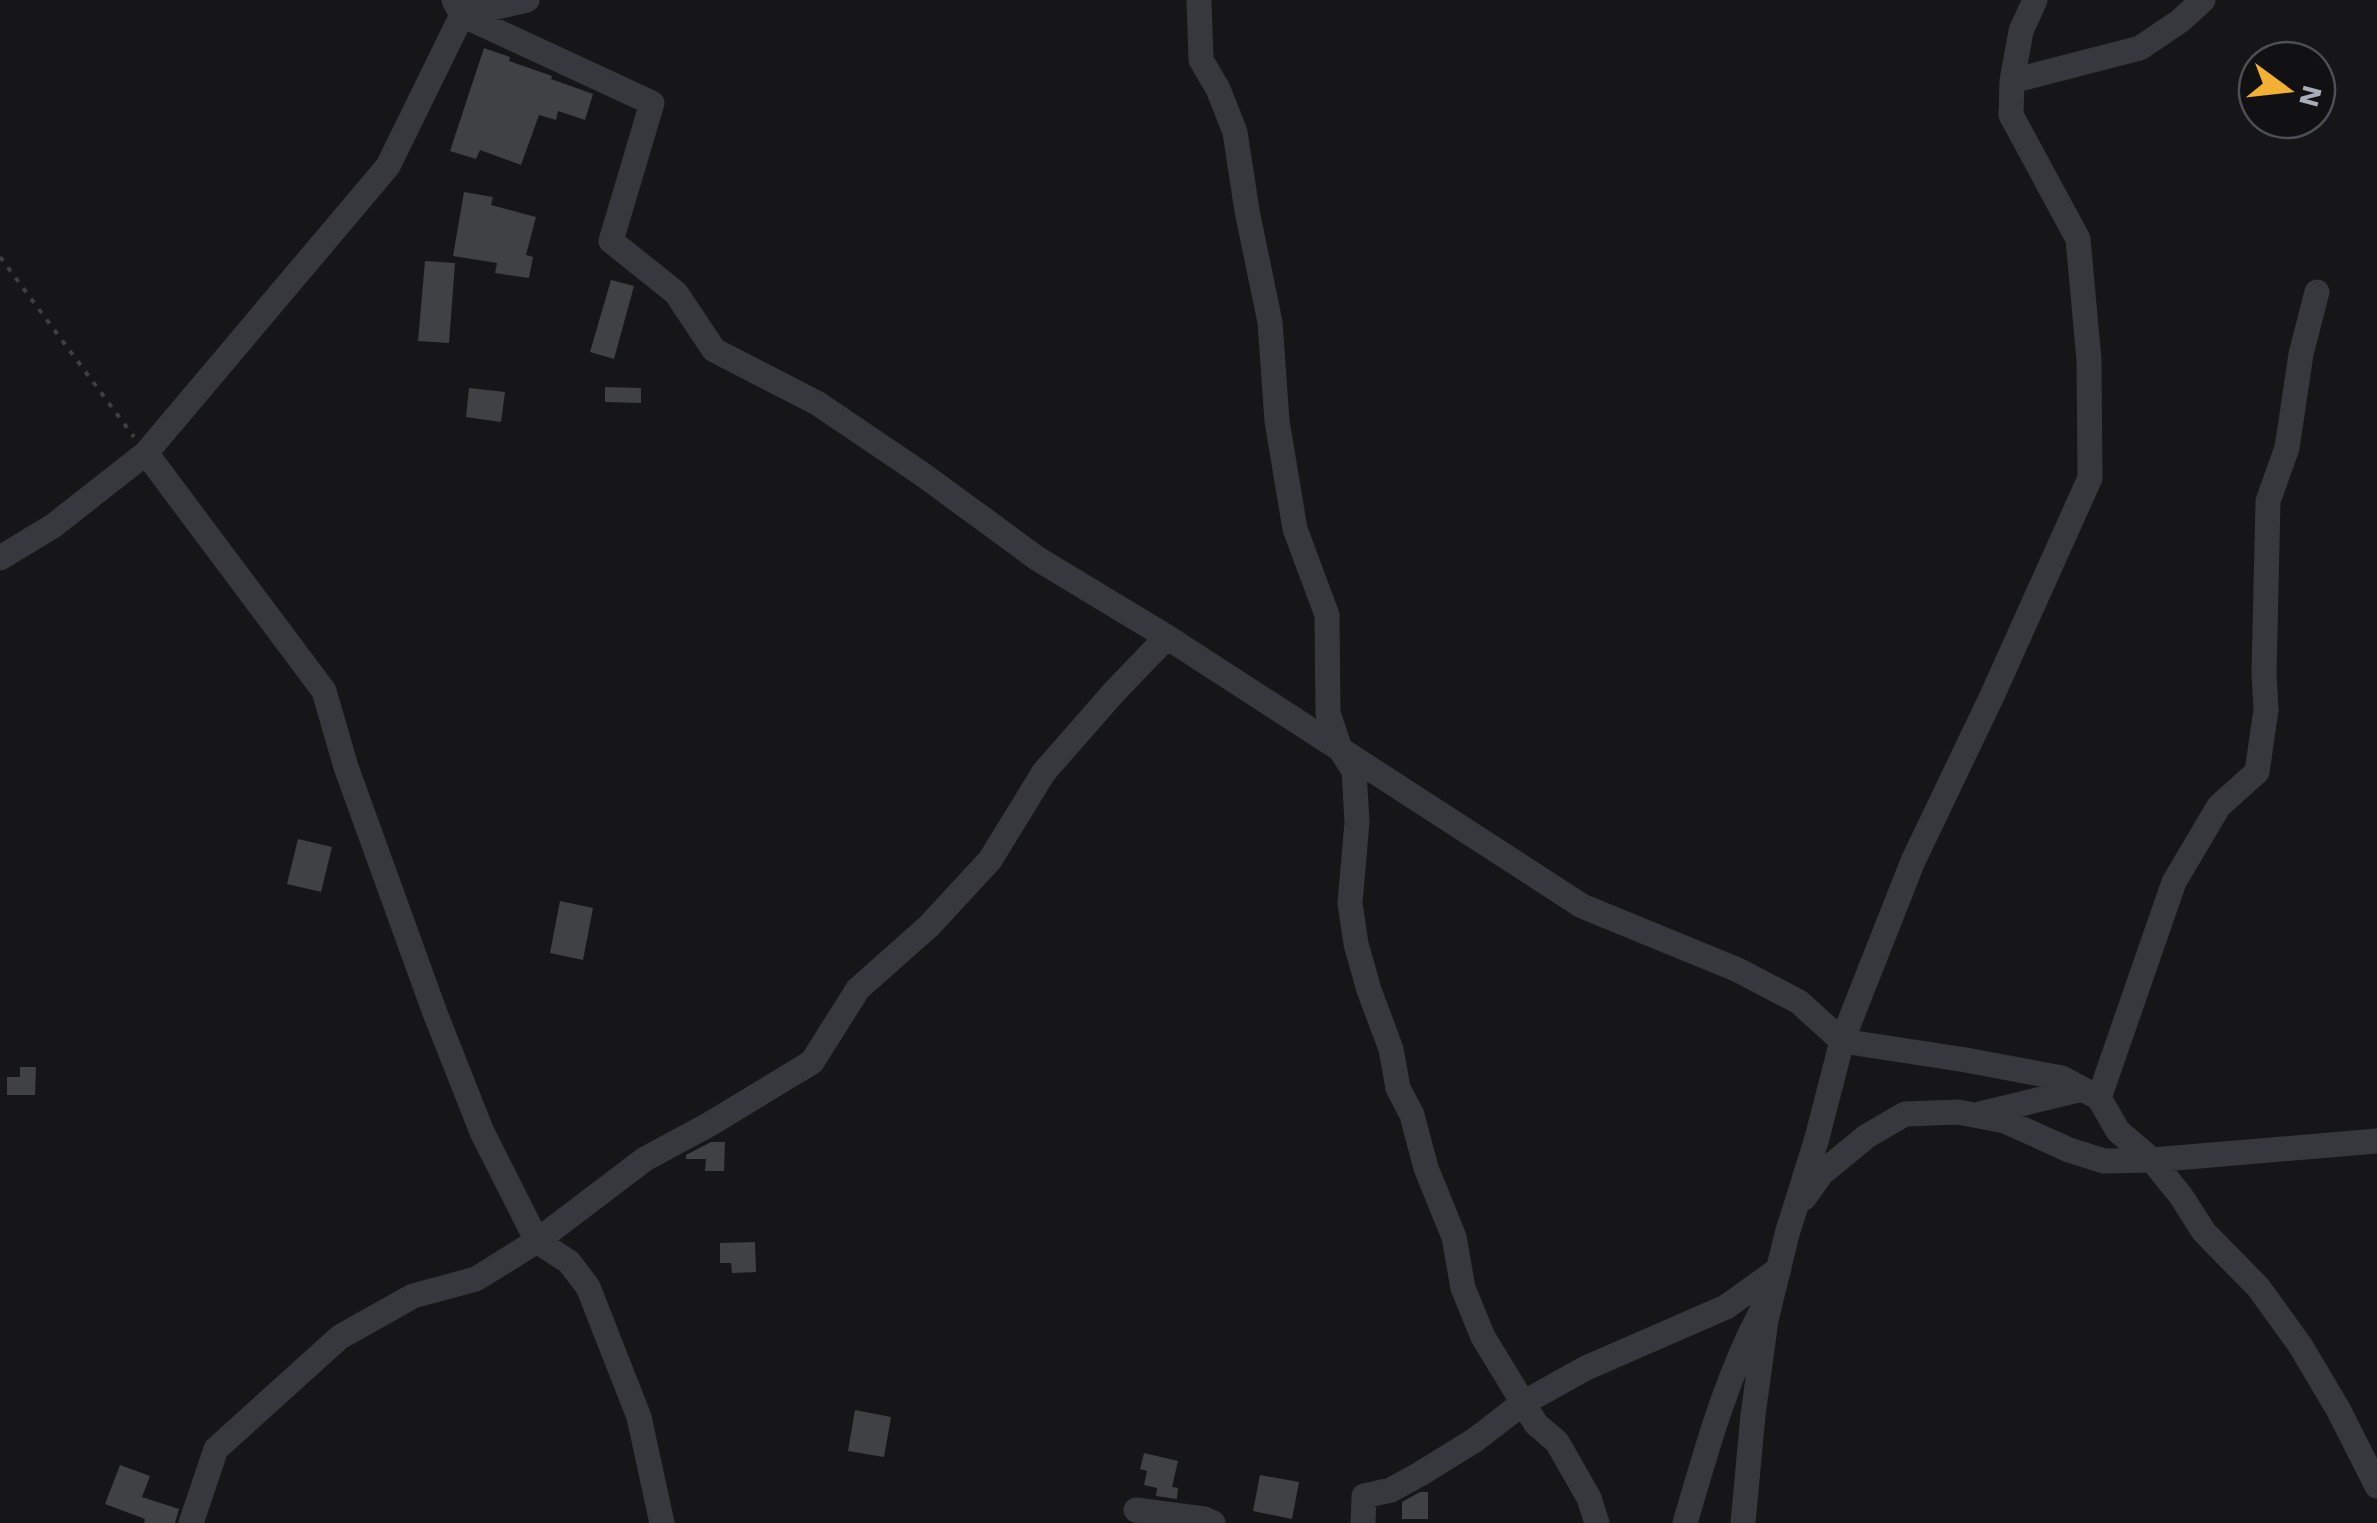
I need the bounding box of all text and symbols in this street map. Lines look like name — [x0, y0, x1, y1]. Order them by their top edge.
north arrow — [2237, 40, 2337, 140]
text: N — [2292, 82, 2329, 111]

